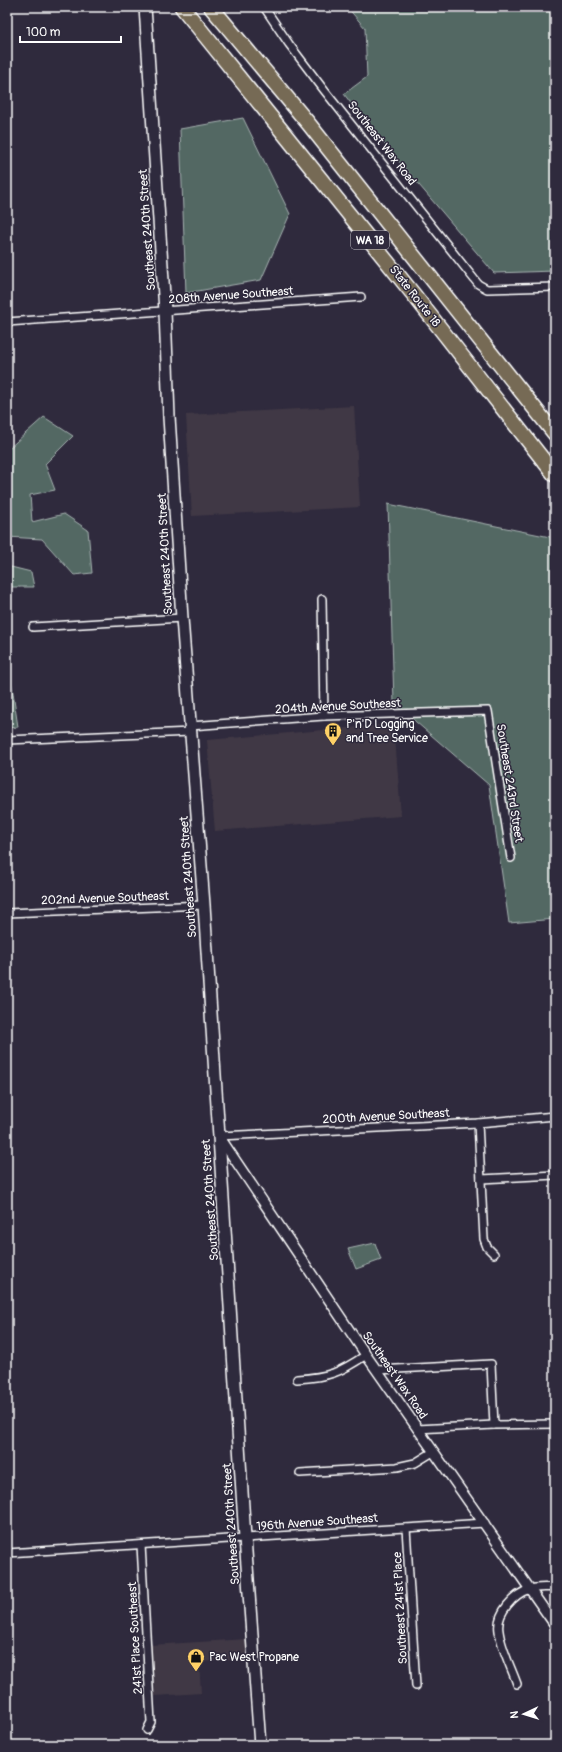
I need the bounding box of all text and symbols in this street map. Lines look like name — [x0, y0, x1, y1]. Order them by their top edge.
scale bar — [20, 18, 121, 44]
text: 100 m — [26, 25, 61, 40]
street label: Southeast Wax Road — [344, 98, 419, 189]
street label: Southeast 240th Street — [136, 169, 159, 291]
road number: WA 18 — [351, 231, 389, 249]
street label: State Route 18 — [386, 263, 443, 330]
street label: 208th Avenue Southeast — [168, 284, 294, 307]
street label: Southeast 240th Street — [155, 493, 176, 615]
street label: 204th Avenue Southeast — [275, 696, 402, 717]
place label: P'n'D Logging and Tree Service — [346, 717, 428, 746]
building icon: P'n'D Logging and Tree Service — [323, 721, 343, 746]
street label: Southeast 243rd Street — [493, 723, 526, 844]
street label: Southeast 240th Street — [177, 816, 200, 938]
street label: 202nd Avenue Southeast — [41, 889, 169, 908]
street label: 200th Avenue Southeast — [322, 1106, 450, 1127]
street label: Southeast 240th Street — [199, 1139, 222, 1261]
street label: Southeast Wax Road — [359, 1329, 430, 1422]
street label: Southeast 240th Street — [220, 1463, 243, 1585]
street label: 196th Avenue Southeast — [256, 1511, 379, 1534]
street label: Southeast 241st Place — [390, 1551, 411, 1665]
street label: 241st Place Southeast — [125, 1581, 146, 1695]
shop icon: Pac West Propane — [186, 1647, 206, 1672]
place label: Pac West Propane — [209, 1650, 299, 1665]
north arrow — [504, 1694, 544, 1734]
text: N — [508, 1710, 521, 1719]

